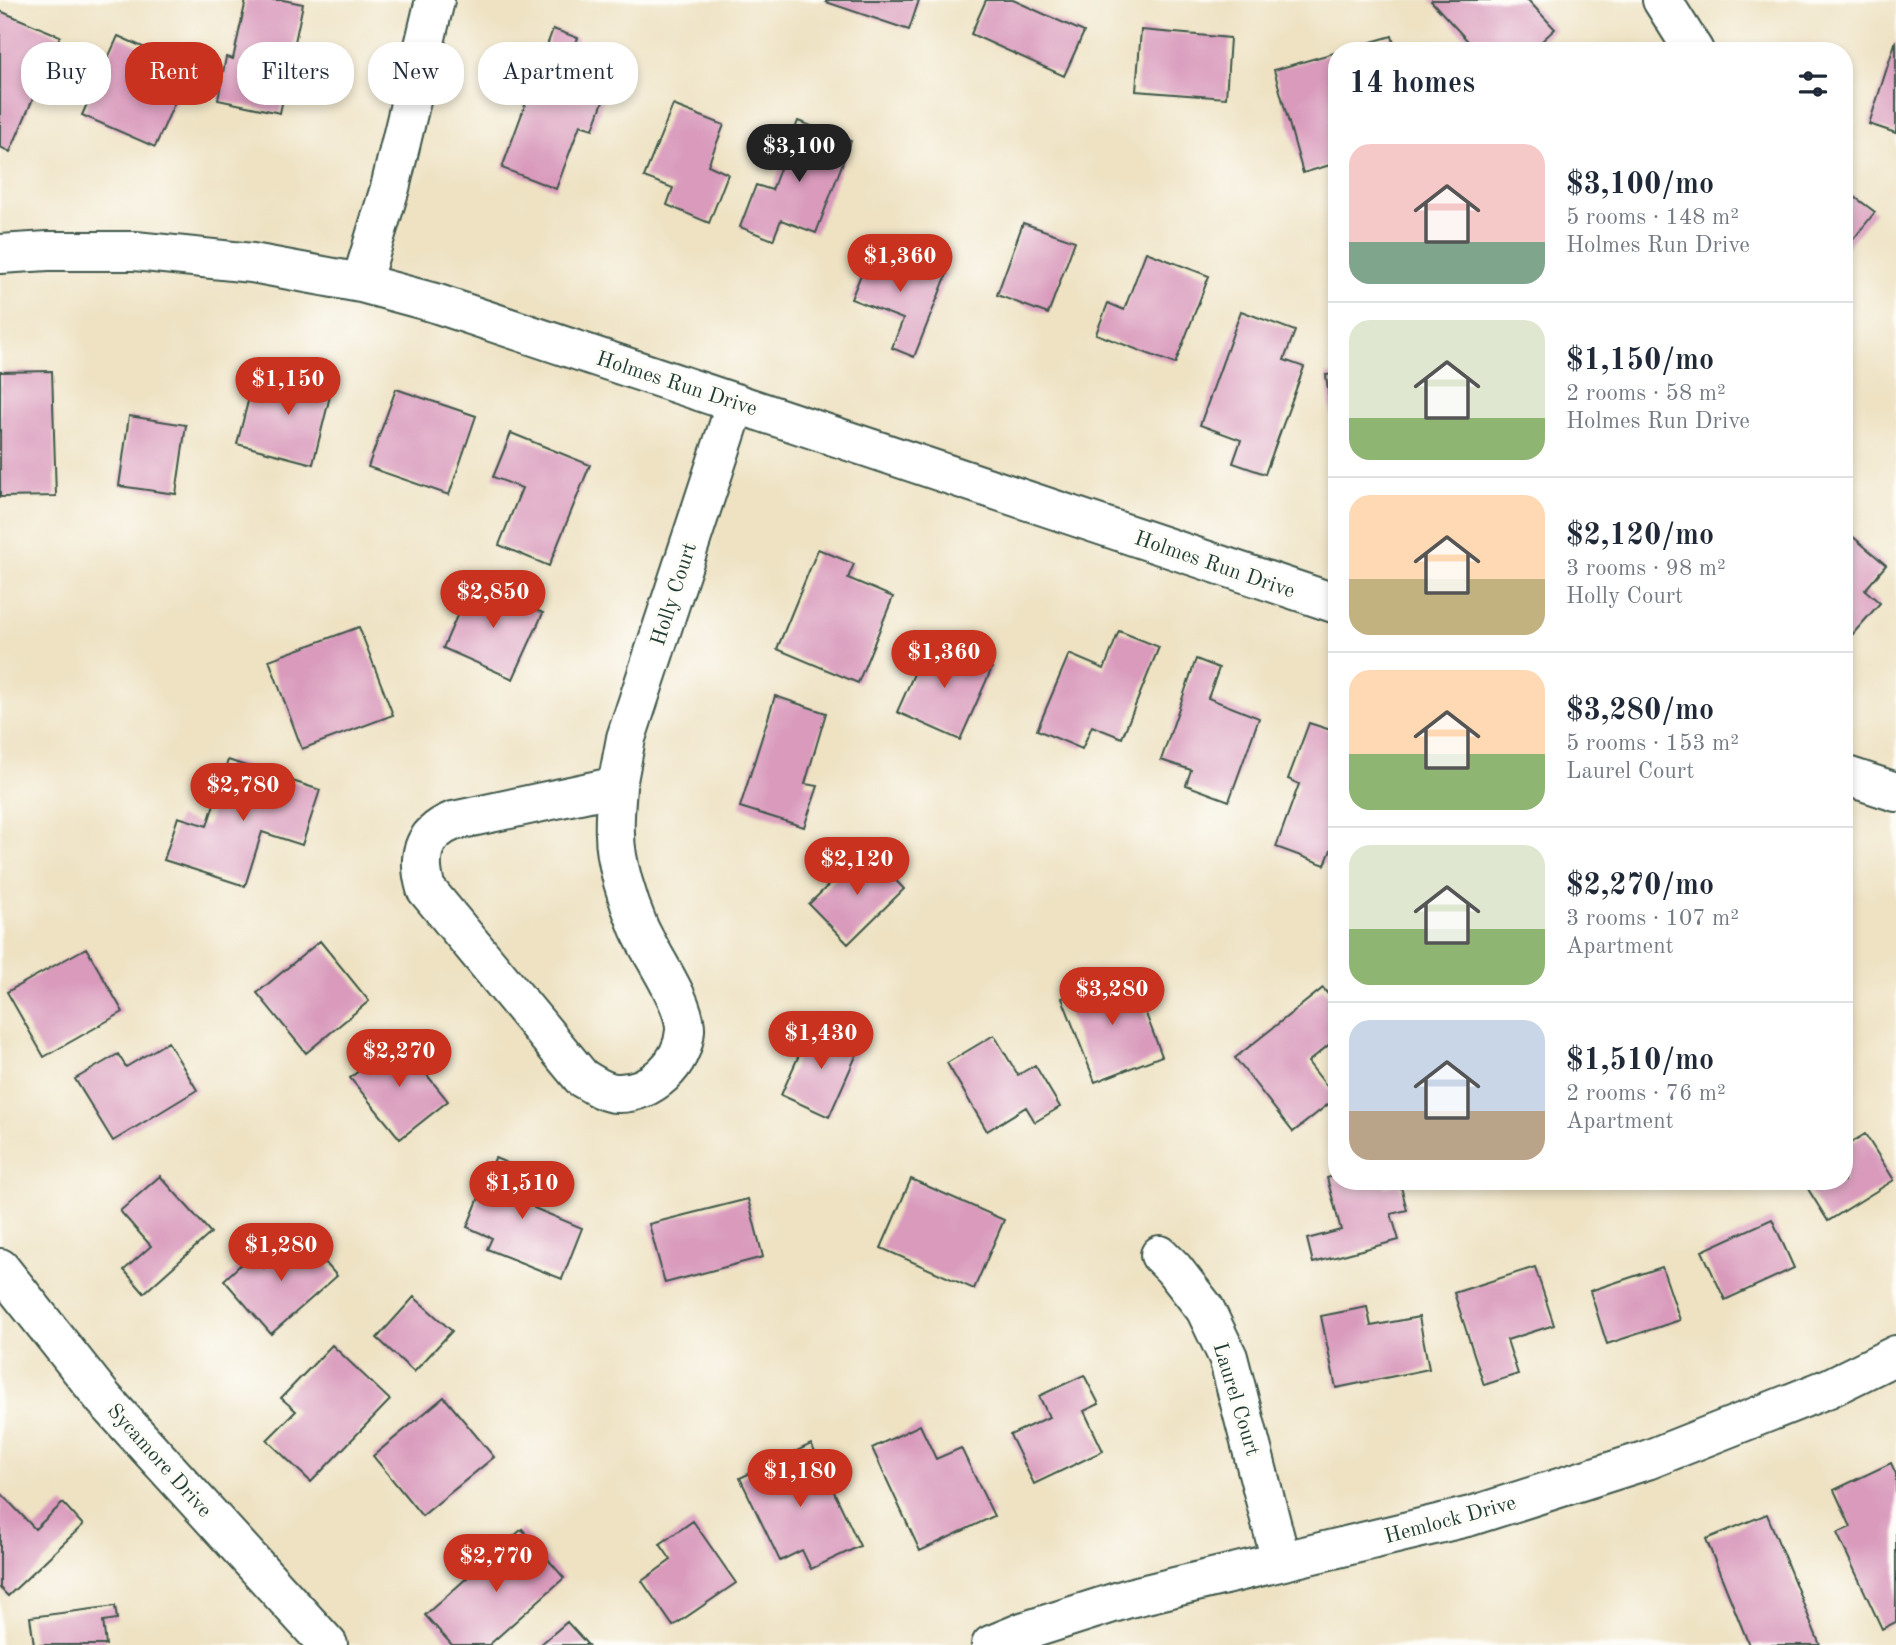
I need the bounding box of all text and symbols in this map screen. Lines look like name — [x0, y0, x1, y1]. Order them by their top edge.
chip: Buy — [21, 42, 111, 105]
chip: Rent — [125, 42, 223, 105]
chip: Filters — [237, 42, 354, 105]
chip: New — [368, 42, 464, 105]
chip: Apartment — [478, 42, 638, 105]
icon: filters — [1794, 65, 1832, 103]
text: 14 homes — [1349, 69, 1475, 99]
pin: $3,100 — [742, 124, 856, 184]
text: $3,100 — [762, 135, 836, 158]
text: $3,100/mo — [1566, 170, 1714, 200]
icon: home — [1405, 172, 1489, 256]
text: 5 rooms · 148 m² — [1566, 206, 1739, 229]
pin: $1,360 — [843, 234, 957, 294]
text: Holmes Run Drive — [1566, 234, 1750, 257]
text: $1,360 — [863, 245, 937, 268]
text: $1,150/mo — [1566, 346, 1714, 376]
icon: home — [1405, 348, 1489, 432]
street label: Holmes Run Drive — [593, 349, 760, 420]
pin: $1,150 — [231, 358, 345, 417]
text: $1,150 — [251, 368, 325, 391]
text: 2 rooms · 58 m² — [1566, 382, 1726, 405]
text: Holmes Run Drive — [1566, 410, 1750, 433]
text: $2,120/mo — [1566, 521, 1714, 551]
icon: home — [1405, 523, 1489, 607]
street label: Holmes Run Drive — [1132, 528, 1297, 603]
street label: Holly Court — [648, 540, 701, 649]
text: 3 rooms · 98 m² — [1566, 557, 1726, 580]
pin: $2,850 — [436, 570, 550, 630]
text: $2,850 — [456, 581, 530, 604]
text: Holly Court — [1566, 585, 1683, 608]
pin: $1,360 — [887, 630, 1001, 690]
text: $1,360 — [907, 641, 981, 664]
text: $3,280/mo — [1566, 696, 1714, 726]
icon: home — [1405, 698, 1489, 782]
text: 5 rooms · 153 m² — [1566, 732, 1739, 755]
text: Laurel Court — [1566, 760, 1694, 783]
pin: $2,780 — [186, 764, 300, 823]
text: $2,780 — [206, 774, 280, 797]
pin: $2,120 — [800, 838, 914, 897]
text: $2,120 — [820, 848, 894, 871]
text: $2,270/mo — [1566, 871, 1714, 901]
icon: home — [1405, 873, 1489, 957]
text: 3 rooms · 107 m² — [1566, 907, 1739, 930]
text: Apartment — [1566, 935, 1674, 958]
pin: $3,280 — [1055, 968, 1169, 1027]
text: $3,280 — [1075, 978, 1149, 1001]
pin: $1,430 — [764, 1012, 878, 1071]
text: $1,430 — [784, 1022, 858, 1045]
pin: $2,270 — [342, 1030, 456, 1089]
text: $2,270 — [362, 1040, 436, 1063]
text: $1,510/mo — [1566, 1046, 1714, 1076]
icon: home — [1405, 1048, 1489, 1132]
text: 2 rooms · 76 m² — [1566, 1082, 1726, 1105]
text: Apartment — [1566, 1110, 1674, 1133]
pin: $1,510 — [465, 1162, 579, 1221]
text: $1,510 — [485, 1172, 559, 1195]
pin: $1,280 — [224, 1224, 338, 1283]
text: $1,280 — [244, 1234, 318, 1257]
street label: Laurel Court — [1208, 1340, 1263, 1459]
street label: Sycamore Drive — [103, 1400, 215, 1522]
pin: $1,180 — [743, 1450, 857, 1509]
text: $1,180 — [763, 1460, 837, 1483]
street label: Hemlock Drive — [1382, 1493, 1518, 1548]
pin: $2,770 — [439, 1534, 553, 1594]
text: $2,770 — [459, 1545, 533, 1568]

